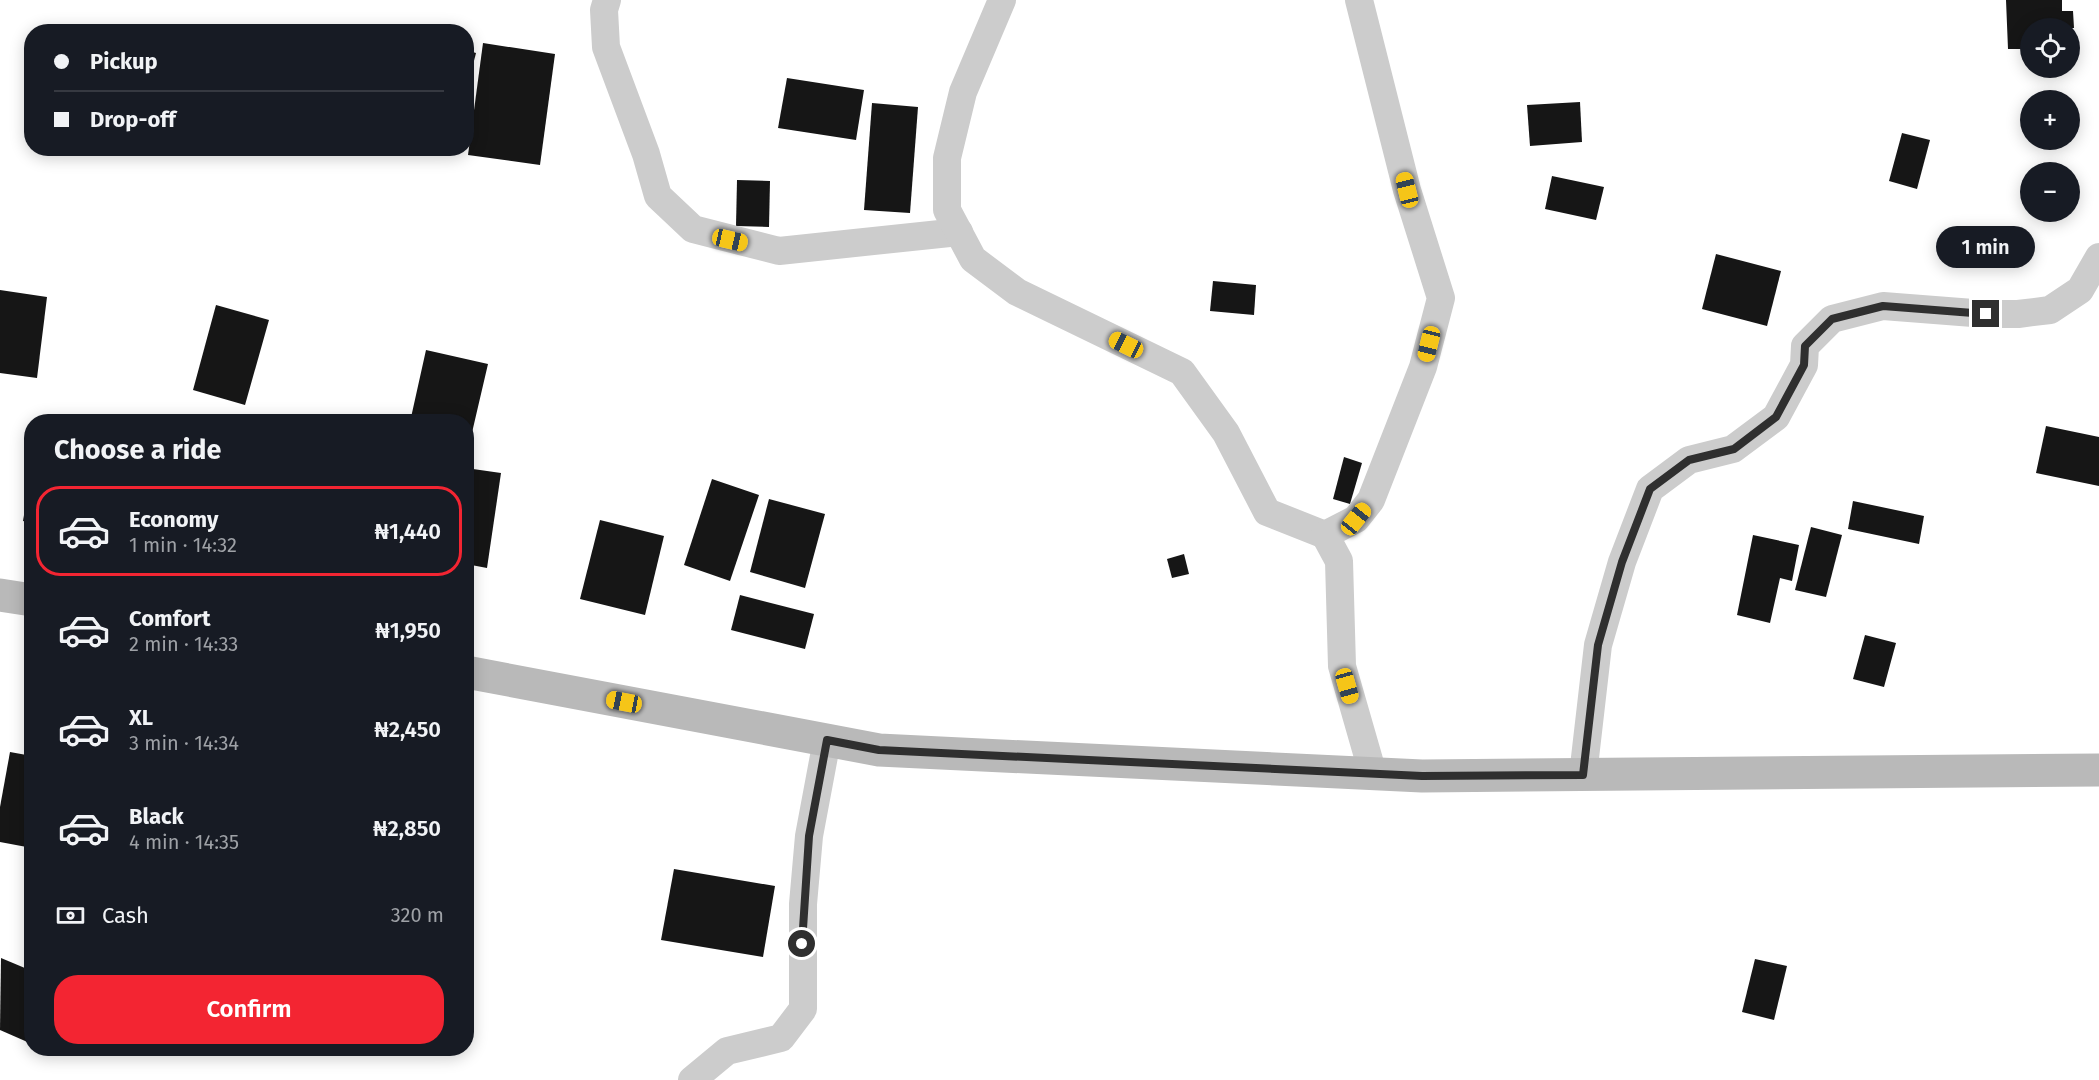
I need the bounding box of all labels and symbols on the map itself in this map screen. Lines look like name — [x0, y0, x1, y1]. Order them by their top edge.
car — [1394, 170, 1420, 210]
car — [710, 227, 750, 253]
callout: 1 min — [1936, 227, 2036, 269]
route end — [1972, 300, 1999, 327]
car — [1416, 324, 1442, 364]
car — [1106, 329, 1146, 361]
car — [1338, 499, 1374, 539]
car — [1333, 666, 1361, 706]
car — [605, 690, 643, 714]
route start — [788, 930, 815, 957]

